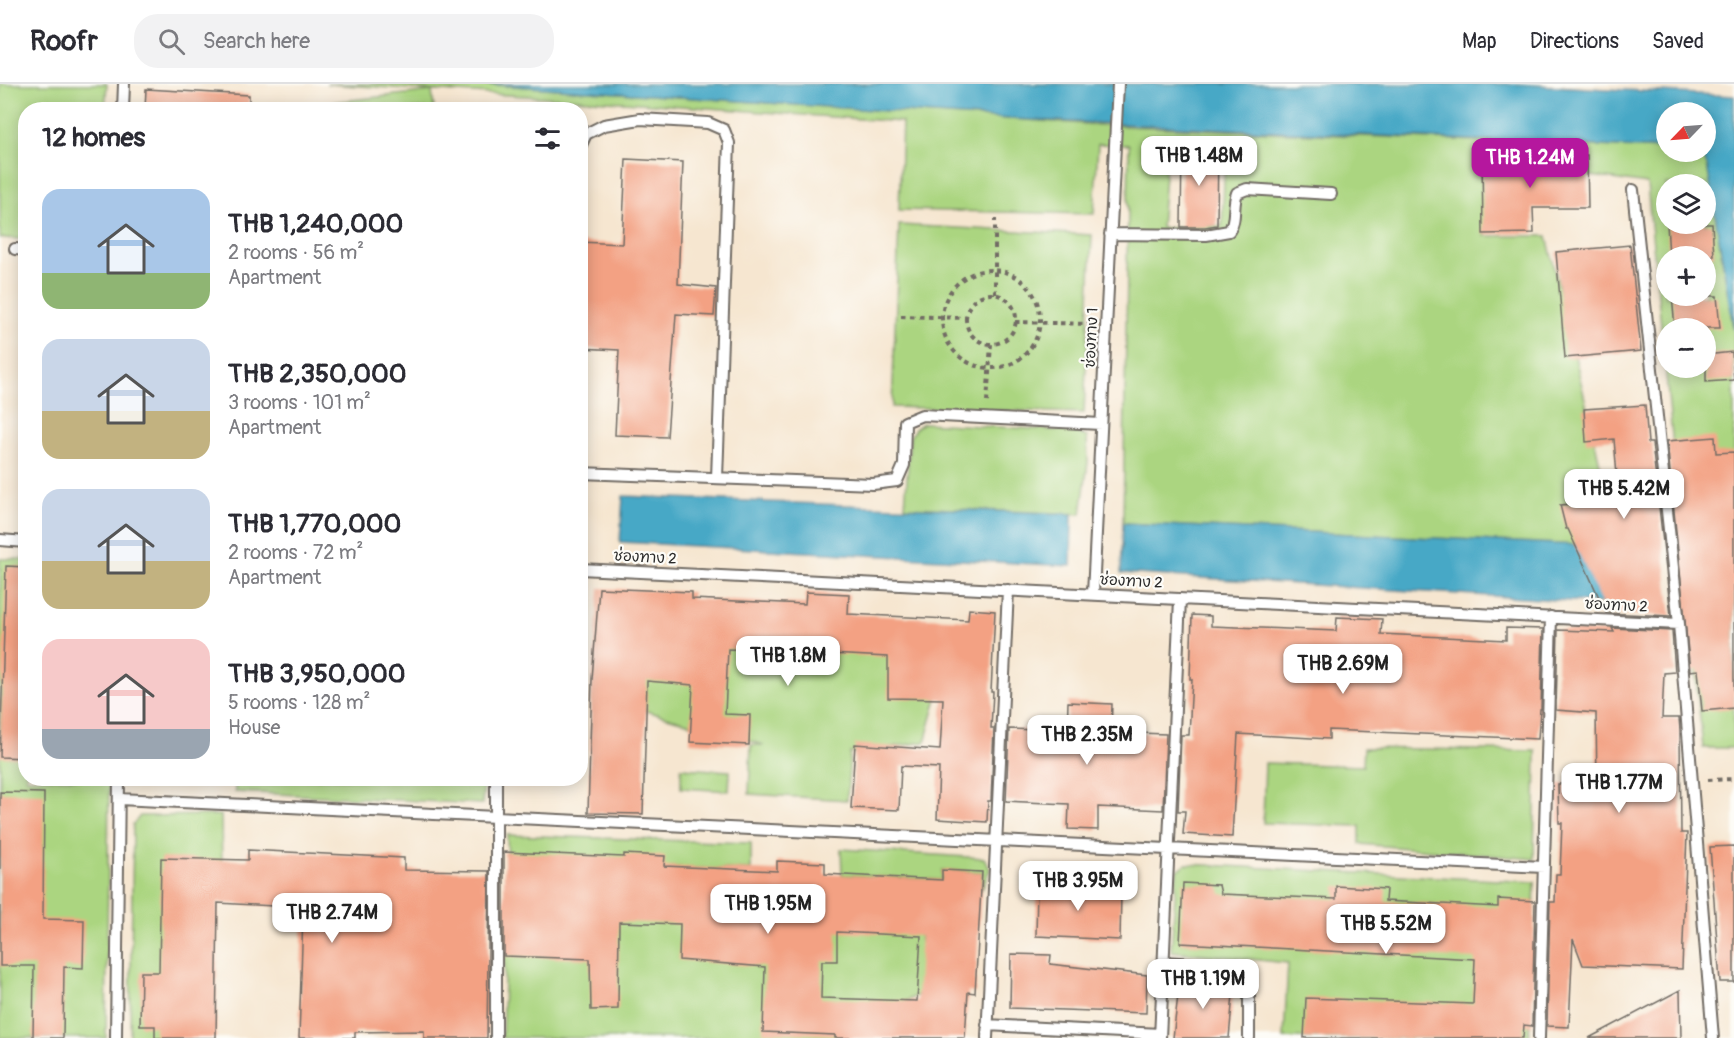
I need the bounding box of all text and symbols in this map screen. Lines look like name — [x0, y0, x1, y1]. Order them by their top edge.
search box — [134, 14, 554, 68]
text: Roofr — [30, 24, 98, 59]
icon: search — [155, 25, 188, 58]
text: Search here — [203, 27, 310, 55]
text: Map — [1462, 28, 1497, 55]
text: Directions — [1530, 28, 1619, 55]
text: Saved — [1652, 28, 1704, 55]
north arrow — [1656, 102, 1716, 162]
map controls — [1656, 102, 1716, 378]
text: 12 homes — [42, 122, 145, 154]
icon: filters — [531, 122, 564, 155]
pin: THB 1.48M — [1130, 136, 1268, 187]
pin: THB 1.24M — [1461, 138, 1599, 189]
text: THB 1.48M — [1155, 143, 1243, 168]
text: THB 1.24M — [1486, 145, 1574, 170]
button: layers — [1656, 174, 1716, 234]
text: THB 1,240,000 — [228, 208, 403, 240]
icon: home — [90, 213, 162, 285]
text: 2 rooms · 56 m² — [228, 240, 364, 265]
button: + — [1656, 246, 1716, 306]
text: Apartment — [228, 265, 321, 290]
street label: ช่องทาง 1 — [1079, 307, 1103, 369]
button: − — [1656, 318, 1716, 378]
text: THB 2,350,000 — [228, 358, 407, 390]
icon: home — [90, 363, 162, 435]
text: 3 rooms · 101 m² — [228, 390, 371, 415]
text: Apartment — [228, 415, 321, 440]
pin: THB 5.42M — [1555, 469, 1693, 520]
text: THB 5.42M — [1578, 476, 1670, 501]
text: THB 1,770,000 — [228, 508, 401, 540]
icon: home — [90, 513, 162, 585]
text: 2 rooms · 72 m² — [228, 540, 363, 565]
street label: ช่องทาง 2 — [613, 545, 677, 569]
text: Apartment — [228, 565, 321, 590]
street label: ช่องทาง 2 — [1099, 569, 1163, 593]
street label: ช่องทาง 2 — [1584, 593, 1648, 617]
pin: THB 1.8M — [726, 636, 850, 687]
text: THB 1.8M — [750, 643, 826, 668]
pin: THB 2.69M — [1274, 644, 1412, 695]
text: THB 2.69M — [1297, 651, 1389, 676]
text: THB 3,950,000 — [228, 658, 405, 690]
icon: home — [90, 663, 162, 735]
text: 5 rooms · 128 m² — [228, 690, 370, 715]
text: House — [228, 715, 280, 740]
pin: THB 2.35M — [1018, 715, 1156, 766]
text: THB 2.35M — [1041, 722, 1133, 747]
pin: THB 1.77M — [1550, 763, 1688, 814]
text: THB 1.77M — [1575, 770, 1663, 795]
pin: THB 3.95M — [1009, 861, 1147, 912]
text: THB 3.95M — [1033, 868, 1123, 893]
pin: THB 1.95M — [699, 884, 837, 935]
text: THB 1.95M — [724, 891, 812, 916]
pin: THB 2.74M — [263, 893, 401, 944]
text: THB 2.74M — [286, 900, 378, 925]
pin: THB 5.52M — [1317, 904, 1455, 955]
text: THB 5.52M — [1340, 911, 1432, 936]
pin: THB 1.19M — [1134, 959, 1272, 1010]
text: THB 1.19M — [1161, 966, 1245, 991]

